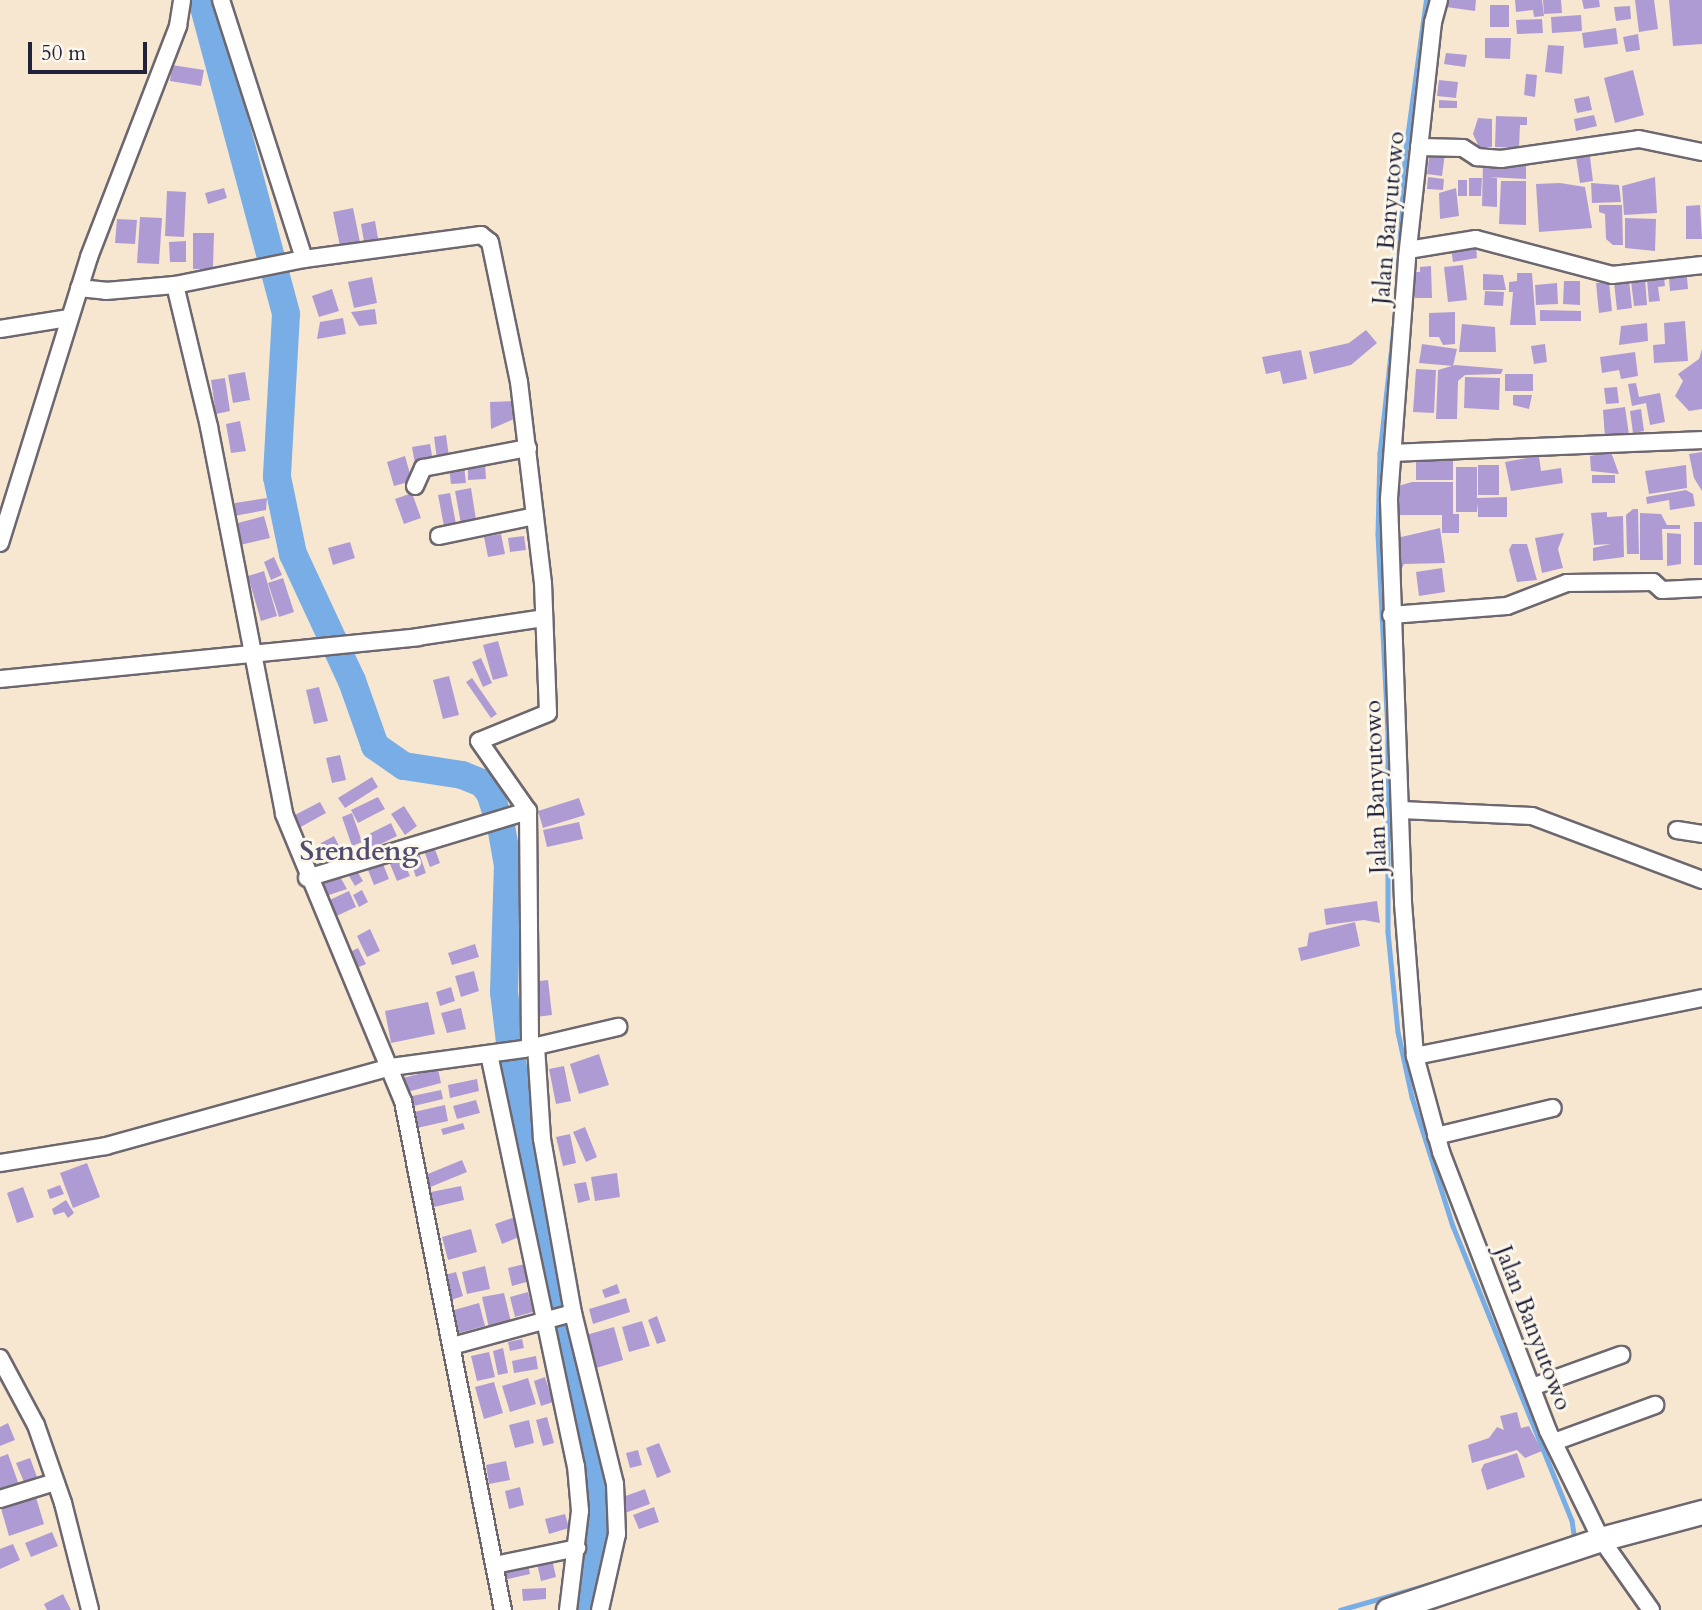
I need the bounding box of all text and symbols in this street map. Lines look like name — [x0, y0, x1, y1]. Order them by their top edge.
scale bar — [32, 28, 150, 72]
text: 50 m — [41, 39, 86, 68]
street label: Jalan Banyutowo — [1367, 130, 1411, 306]
street label: Jalan Banyutowo — [1359, 700, 1393, 874]
district label: Srendeng — [300, 834, 418, 868]
street label: Jalan Banyutowo — [1488, 1242, 1578, 1414]

